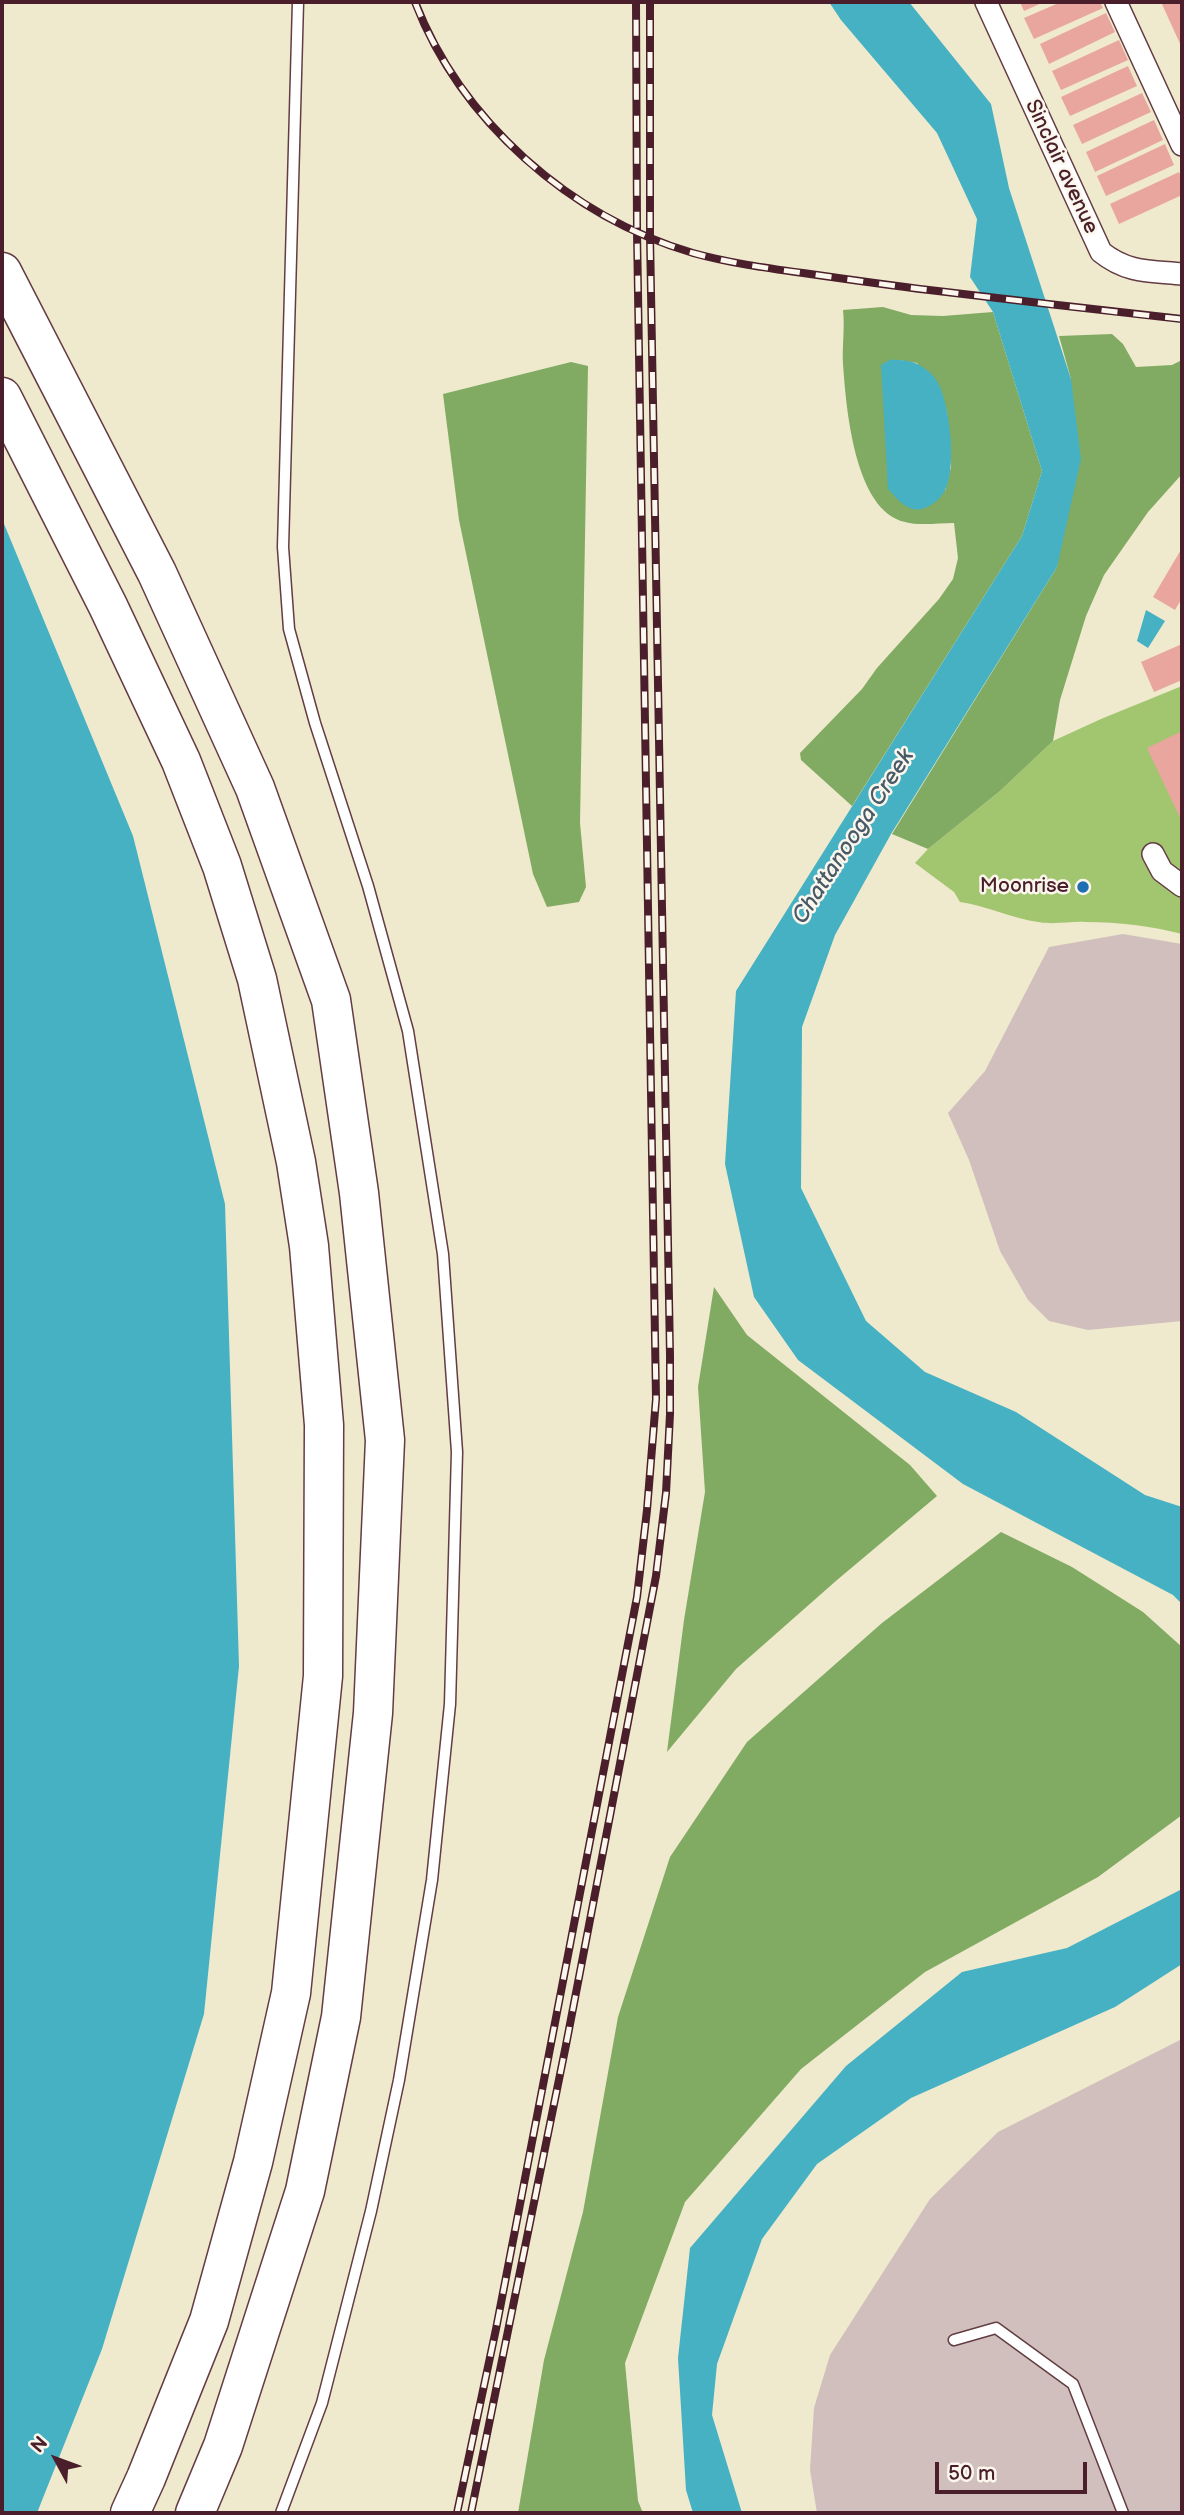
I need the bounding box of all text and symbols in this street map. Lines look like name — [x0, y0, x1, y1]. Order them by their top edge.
street label: Sinclair avenue — [1019, 96, 1103, 238]
water label: Chattanooga Creek — [787, 744, 921, 930]
place label: Moonrise — [980, 874, 1069, 900]
marker: Moonrise — [1075, 879, 1091, 895]
north arrow — [21, 2424, 91, 2494]
text: N — [26, 2432, 53, 2458]
scale bar — [939, 2448, 1091, 2492]
text: 50 m — [948, 2461, 995, 2486]

